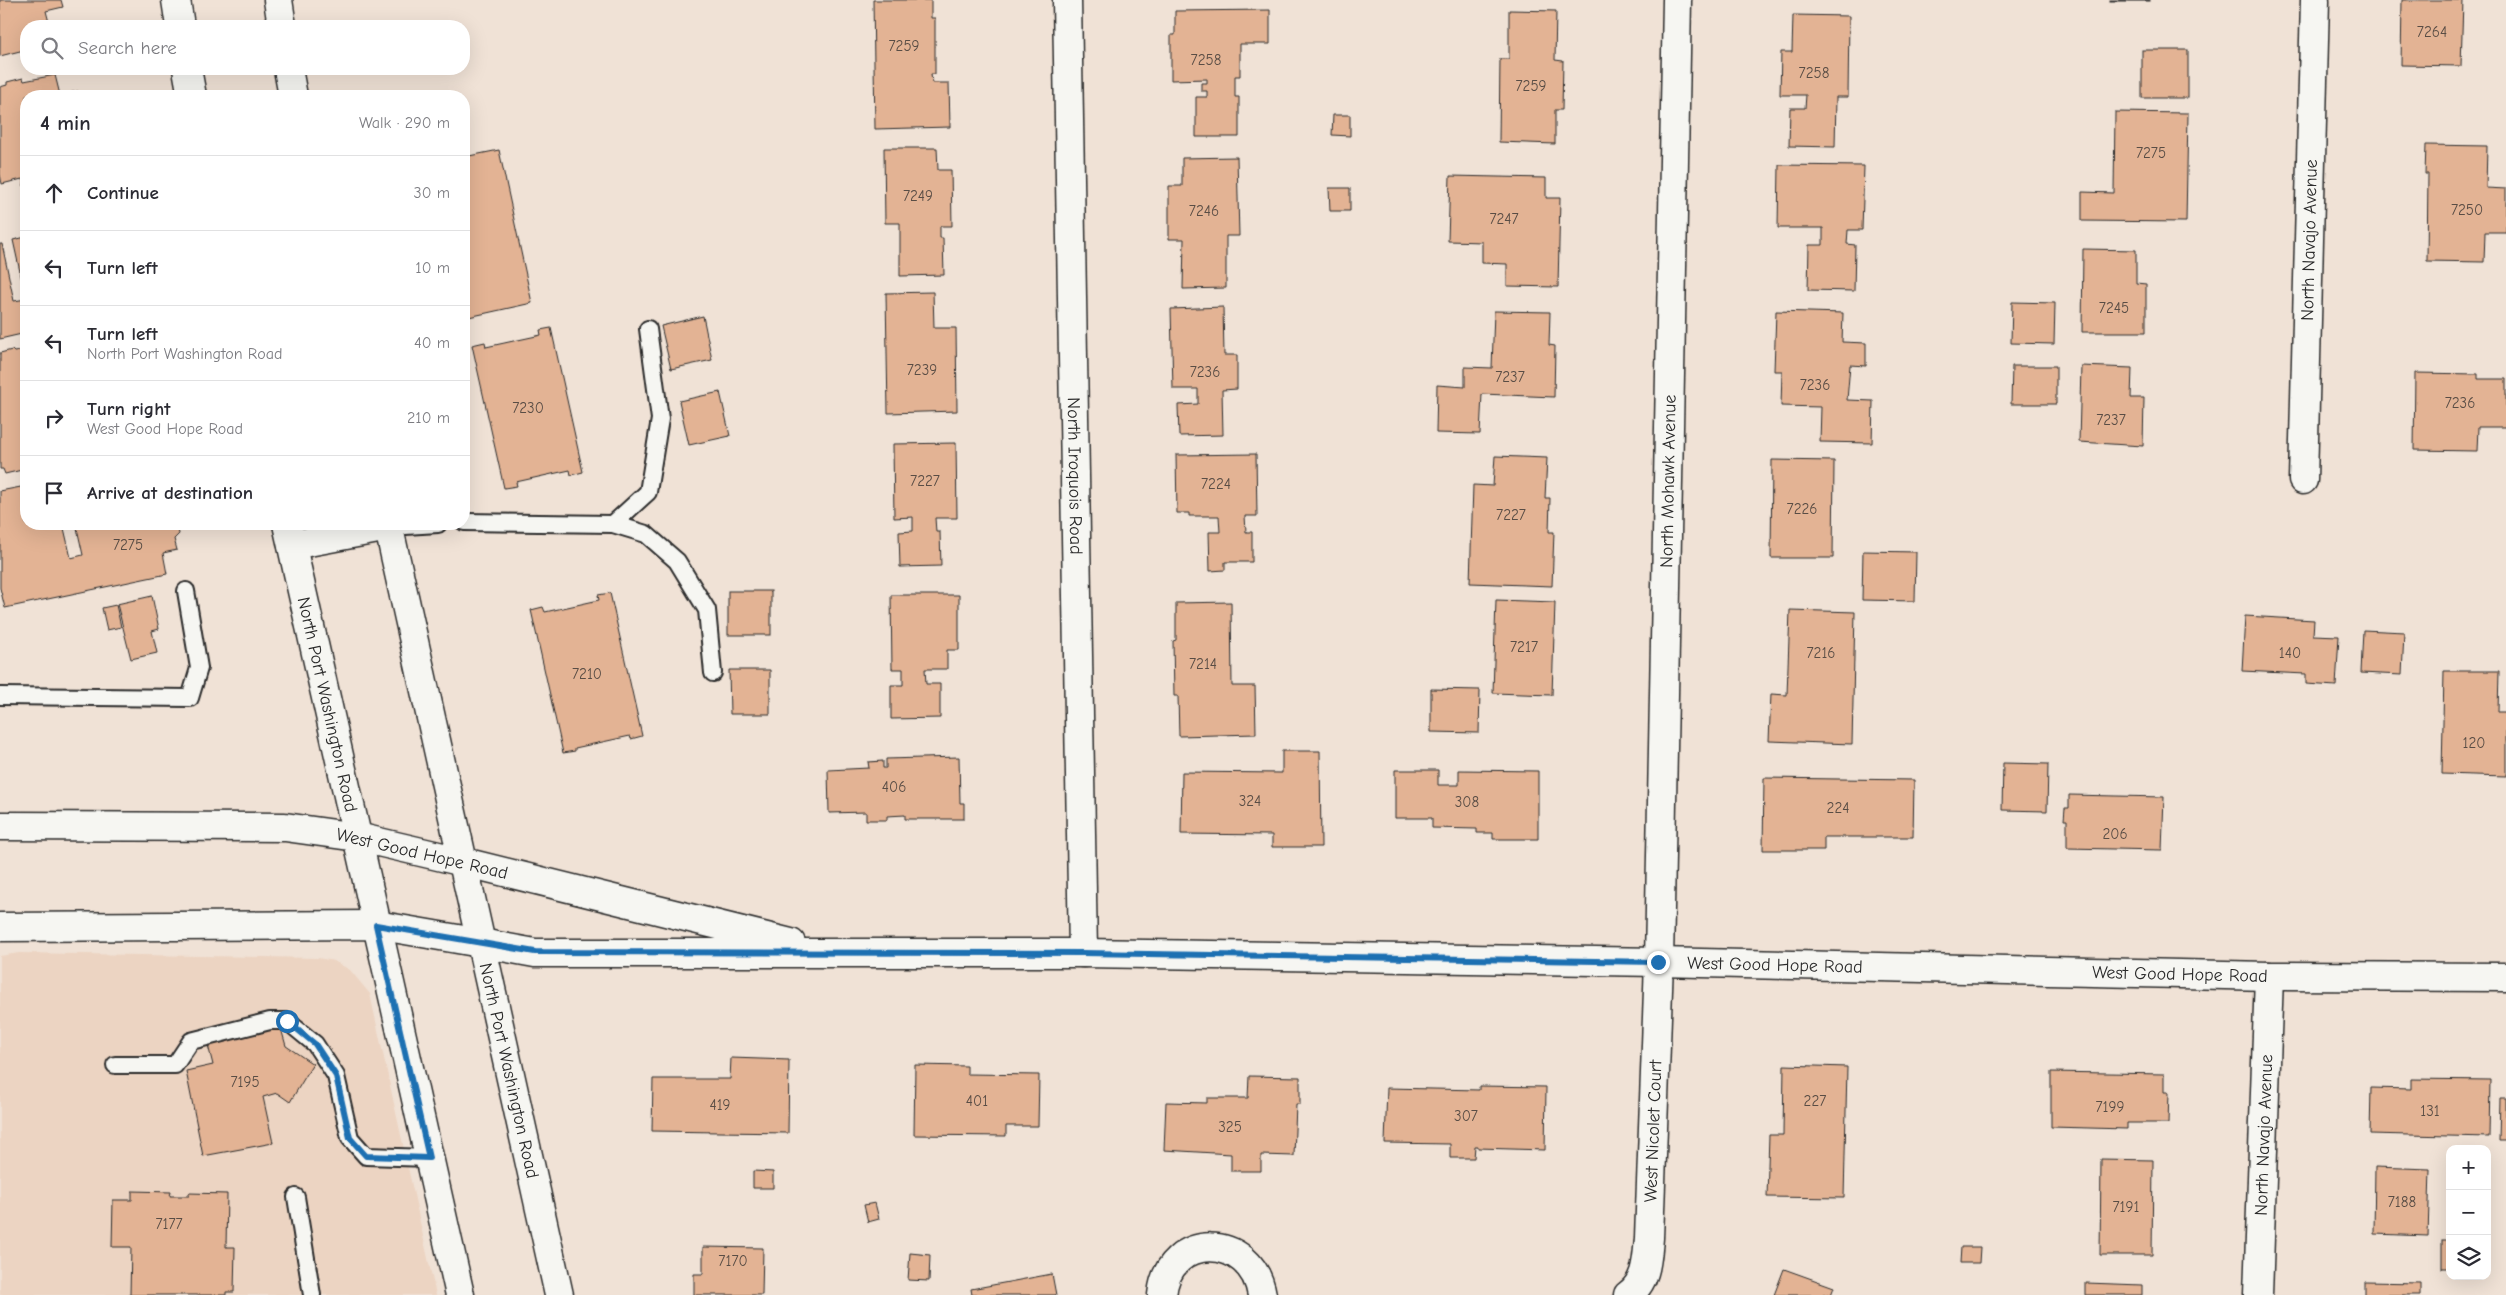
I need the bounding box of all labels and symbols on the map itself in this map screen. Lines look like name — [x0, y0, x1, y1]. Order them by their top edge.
house number: 7264 — [2417, 23, 2447, 41]
house number: 7259 — [888, 37, 920, 55]
house number: 7258 — [1191, 51, 1221, 69]
house number: 7258 — [1799, 64, 1829, 82]
house number: 7259 — [1515, 77, 1547, 95]
house number: 7275 — [2136, 144, 2166, 162]
street label: North Navajo Avenue — [2296, 159, 2322, 321]
house number: 7249 — [903, 187, 933, 205]
house number: 7250 — [2451, 201, 2483, 219]
house number: 7246 — [1189, 202, 1219, 220]
house number: 7247 — [1489, 210, 1519, 228]
house number: 7245 — [2099, 299, 2129, 317]
house number: 7239 — [907, 361, 937, 379]
house number: 7236 — [1190, 363, 1220, 381]
house number: 7237 — [1495, 368, 1525, 386]
house number: 7236 — [1800, 376, 1830, 394]
street label: North Mohawk Avenue — [1656, 394, 1680, 568]
house number: 7236 — [2445, 394, 2475, 412]
street label: North Iroquois Road — [1063, 397, 1087, 555]
house number: 7230 — [512, 399, 544, 417]
house number: 7237 — [2096, 411, 2126, 429]
house number: 7227 — [910, 472, 940, 490]
house number: 7224 — [1201, 475, 1231, 493]
house number: 7226 — [1787, 500, 1817, 518]
house number: 7227 — [1496, 506, 1526, 524]
house number: 7275 — [113, 536, 143, 554]
street label: North Port Washington Road — [293, 595, 362, 814]
house number: 7217 — [1510, 638, 1538, 656]
house number: 7216 — [1806, 644, 1836, 662]
house number: 140 — [2279, 644, 2301, 662]
house number: 7214 — [1189, 655, 1217, 673]
house number: 7210 — [572, 665, 602, 683]
house number: 120 — [2463, 734, 2485, 752]
house number: 406 — [882, 778, 906, 796]
house number: 324 — [1239, 792, 1261, 810]
house number: 308 — [1455, 793, 1479, 811]
house number: 224 — [1827, 799, 1849, 817]
street label: West Good Hope Road — [334, 824, 510, 884]
house number: 206 — [2102, 825, 2128, 843]
route end — [1647, 951, 1670, 974]
street label: West Good Hope Road — [1687, 952, 1863, 977]
street label: North Port Washington Road — [475, 961, 543, 1180]
street label: West Good Hope Road — [2092, 961, 2268, 986]
route start — [276, 1010, 299, 1033]
street label: North Navajo Avenue — [2250, 1054, 2277, 1216]
street label: West Nicolet Court — [1640, 1059, 1666, 1203]
house number: 7195 — [230, 1073, 260, 1091]
house number: 401 — [966, 1092, 988, 1110]
house number: 227 — [1804, 1092, 1826, 1110]
house number: 419 — [709, 1096, 731, 1114]
house number: 7199 — [2096, 1098, 2125, 1116]
house number: 131 — [2420, 1102, 2440, 1120]
house number: 307 — [1454, 1107, 1478, 1125]
house number: 325 — [1218, 1118, 1242, 1136]
house number: 7188 — [2388, 1193, 2416, 1211]
house number: 7191 — [2113, 1198, 2140, 1216]
house number: 7177 — [155, 1215, 183, 1233]
house number: 7170 — [718, 1252, 748, 1270]

